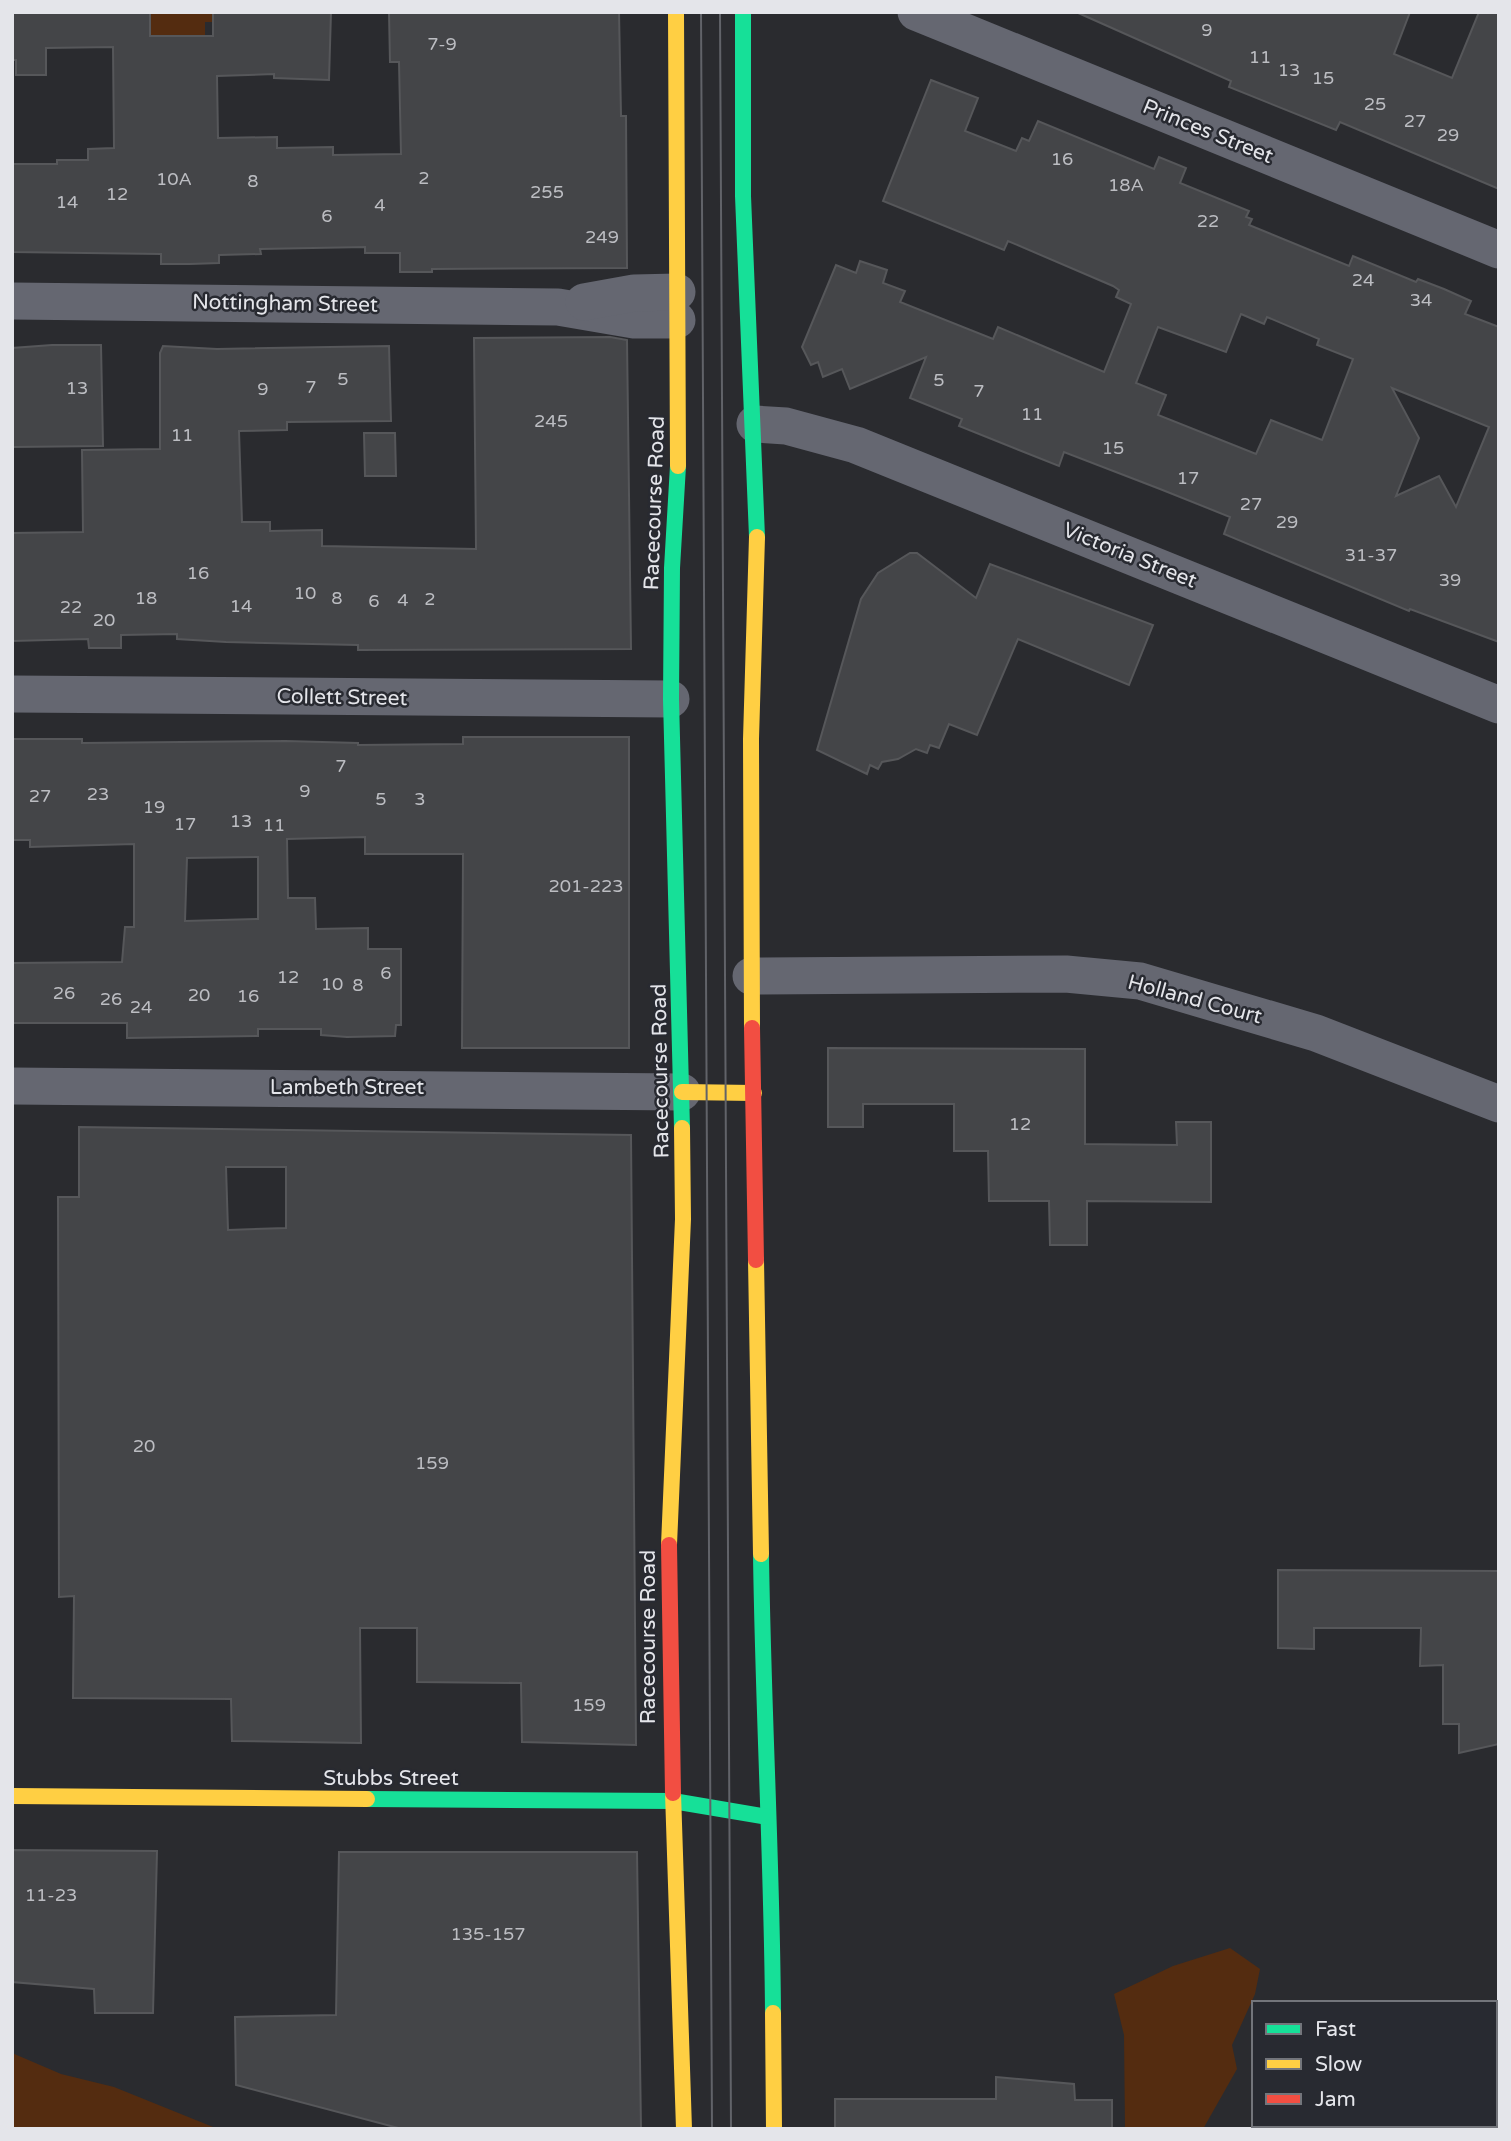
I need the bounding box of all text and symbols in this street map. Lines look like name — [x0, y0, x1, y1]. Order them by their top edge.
house number: 9 — [1201, 19, 1213, 41]
house number: 7-9 — [427, 33, 457, 55]
house number: 11 — [1249, 46, 1271, 68]
house number: 13 — [1278, 59, 1300, 81]
house number: 15 — [1312, 67, 1334, 89]
house number: 25 — [1364, 93, 1386, 115]
street label: Princes Street — [1139, 94, 1277, 169]
house number: 27 — [1404, 110, 1426, 132]
house number: 29 — [1437, 124, 1459, 146]
house number: 16 — [1051, 148, 1073, 170]
house number: 2 — [418, 167, 430, 189]
house number: 10A — [156, 168, 192, 190]
house number: 8 — [247, 170, 259, 192]
house number: 18A — [1108, 174, 1144, 196]
house number: 255 — [530, 181, 564, 203]
house number: 12 — [106, 183, 128, 205]
house number: 14 — [56, 191, 78, 213]
house number: 4 — [374, 194, 386, 216]
house number: 6 — [321, 205, 333, 227]
house number: 22 — [1197, 210, 1219, 232]
house number: 249 — [585, 226, 619, 248]
house number: 24 — [1352, 269, 1374, 291]
street label: Nottingham Street — [192, 289, 378, 318]
house number: 34 — [1410, 289, 1432, 311]
house number: 5 — [337, 368, 349, 390]
house number: 5 — [933, 369, 945, 391]
house number: 7 — [305, 376, 317, 398]
house number: 13 — [66, 377, 88, 399]
house number: 9 — [257, 378, 269, 400]
house number: 7 — [973, 380, 985, 402]
house number: 11 — [1021, 403, 1043, 425]
house number: 245 — [534, 410, 568, 432]
street label: Racecourse Road — [639, 415, 670, 591]
house number: 11 — [171, 424, 193, 446]
house number: 15 — [1102, 437, 1124, 459]
house number: 17 — [1177, 467, 1199, 489]
house number: 27 — [1240, 493, 1262, 515]
house number: 29 — [1276, 511, 1298, 533]
street label: Victoria Street — [1059, 517, 1200, 594]
house number: 31-37 — [1345, 544, 1397, 566]
house number: 16 — [187, 562, 209, 584]
house number: 39 — [1439, 569, 1461, 591]
house number: 10 — [294, 582, 316, 604]
house number: 18 — [135, 587, 157, 609]
house number: 8 — [331, 587, 343, 609]
house number: 2 — [424, 588, 436, 610]
house number: 4 — [397, 589, 409, 611]
house number: 6 — [368, 590, 380, 612]
house number: 14 — [230, 595, 252, 617]
house number: 22 — [60, 596, 82, 618]
house number: 20 — [93, 609, 115, 631]
street label: Collett Street — [276, 684, 408, 711]
house number: 7 — [335, 755, 347, 777]
house number: 9 — [299, 780, 311, 802]
house number: 23 — [87, 783, 109, 805]
house number: 27 — [29, 785, 51, 807]
house number: 5 — [375, 788, 387, 810]
house number: 3 — [414, 788, 426, 810]
house number: 19 — [143, 796, 165, 818]
house number: 13 — [230, 810, 252, 832]
house number: 17 — [174, 813, 196, 835]
house number: 11 — [263, 814, 285, 836]
house number: 201-223 — [548, 875, 624, 897]
house number: 6 — [380, 962, 392, 984]
house number: 12 — [277, 966, 299, 988]
street label: Holland Court — [1125, 970, 1265, 1029]
house number: 10 — [321, 973, 343, 995]
house number: 8 — [352, 974, 364, 996]
house number: 26 — [53, 982, 75, 1004]
street label: Racecourse Road — [646, 983, 675, 1159]
house number: 20 — [188, 984, 210, 1006]
house number: 16 — [237, 985, 259, 1007]
house number: 26 — [100, 988, 122, 1010]
house number: 24 — [130, 996, 152, 1018]
street label: Lambeth Street — [270, 1075, 424, 1100]
house number: 12 — [1009, 1113, 1031, 1135]
house number: 20 — [133, 1435, 155, 1457]
house number: 159 — [415, 1452, 449, 1474]
street label: Racecourse Road — [636, 1550, 661, 1724]
house number: 159 — [572, 1694, 606, 1716]
street label: Stubbs Street — [323, 1766, 459, 1791]
house number: 11-23 — [25, 1884, 77, 1906]
house number: 135-157 — [450, 1923, 526, 1945]
legend — [1252, 2001, 1497, 2127]
text: Fast — [1315, 2017, 1356, 2042]
text: Slow — [1315, 2052, 1363, 2077]
text: Jam — [1315, 2087, 1356, 2112]

